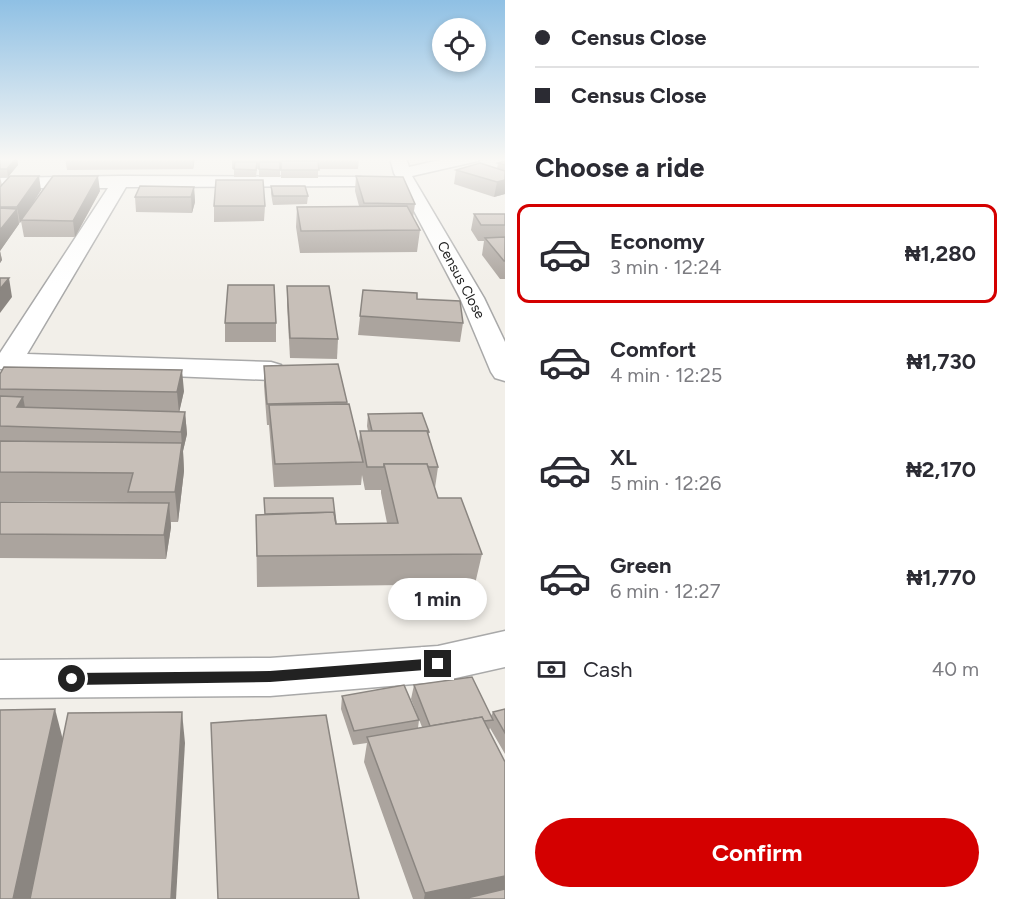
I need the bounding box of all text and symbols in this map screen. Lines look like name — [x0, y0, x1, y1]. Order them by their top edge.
map controls — [432, 18, 486, 72]
button: locate — [432, 18, 486, 72]
text: Census Close — [571, 24, 706, 51]
text: Census Close — [571, 82, 706, 109]
text: Choose a ride — [535, 151, 704, 184]
icon: car — [538, 227, 592, 281]
text: Economy — [610, 228, 705, 255]
street label: Census Close — [433, 238, 489, 322]
text: ₦1,280 — [905, 240, 976, 267]
text: 3 min · 12:24 — [610, 255, 722, 279]
icon: car — [538, 335, 592, 389]
text: Comfort — [610, 336, 696, 363]
text: ₦1,730 — [906, 348, 976, 375]
text: 4 min · 12:25 — [610, 363, 722, 387]
icon: car — [538, 443, 592, 497]
text: XL — [610, 444, 637, 471]
text: ₦2,170 — [906, 456, 976, 483]
text: 5 min · 12:26 — [610, 471, 721, 495]
icon: car — [538, 551, 592, 605]
text: Green — [610, 552, 672, 579]
text: ₦1,770 — [906, 564, 976, 591]
callout: 1 min — [388, 577, 488, 619]
text: 6 min · 12:27 — [610, 579, 720, 603]
text: 1 min — [414, 587, 461, 611]
route end — [424, 650, 451, 677]
icon: cash — [535, 653, 568, 686]
text: Cash — [583, 656, 633, 683]
text: 40 m — [932, 657, 979, 681]
route start — [58, 665, 85, 692]
button: Confirm — [535, 818, 979, 887]

